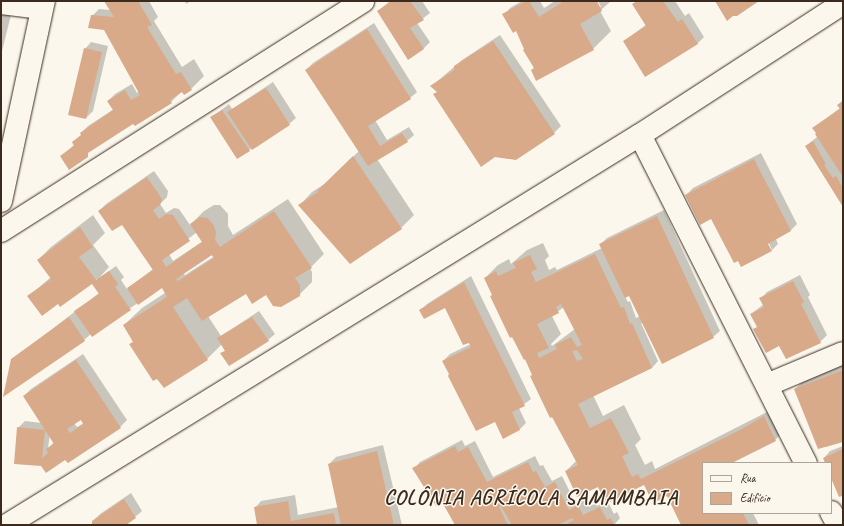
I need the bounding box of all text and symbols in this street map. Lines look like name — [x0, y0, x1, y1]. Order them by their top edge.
legend — [702, 462, 832, 514]
text: Rua — [740, 470, 755, 486]
district label: COLÔNIA AGRÍCOLA SAMAMBAIA — [386, 484, 676, 510]
text: Edifício — [740, 490, 770, 506]

